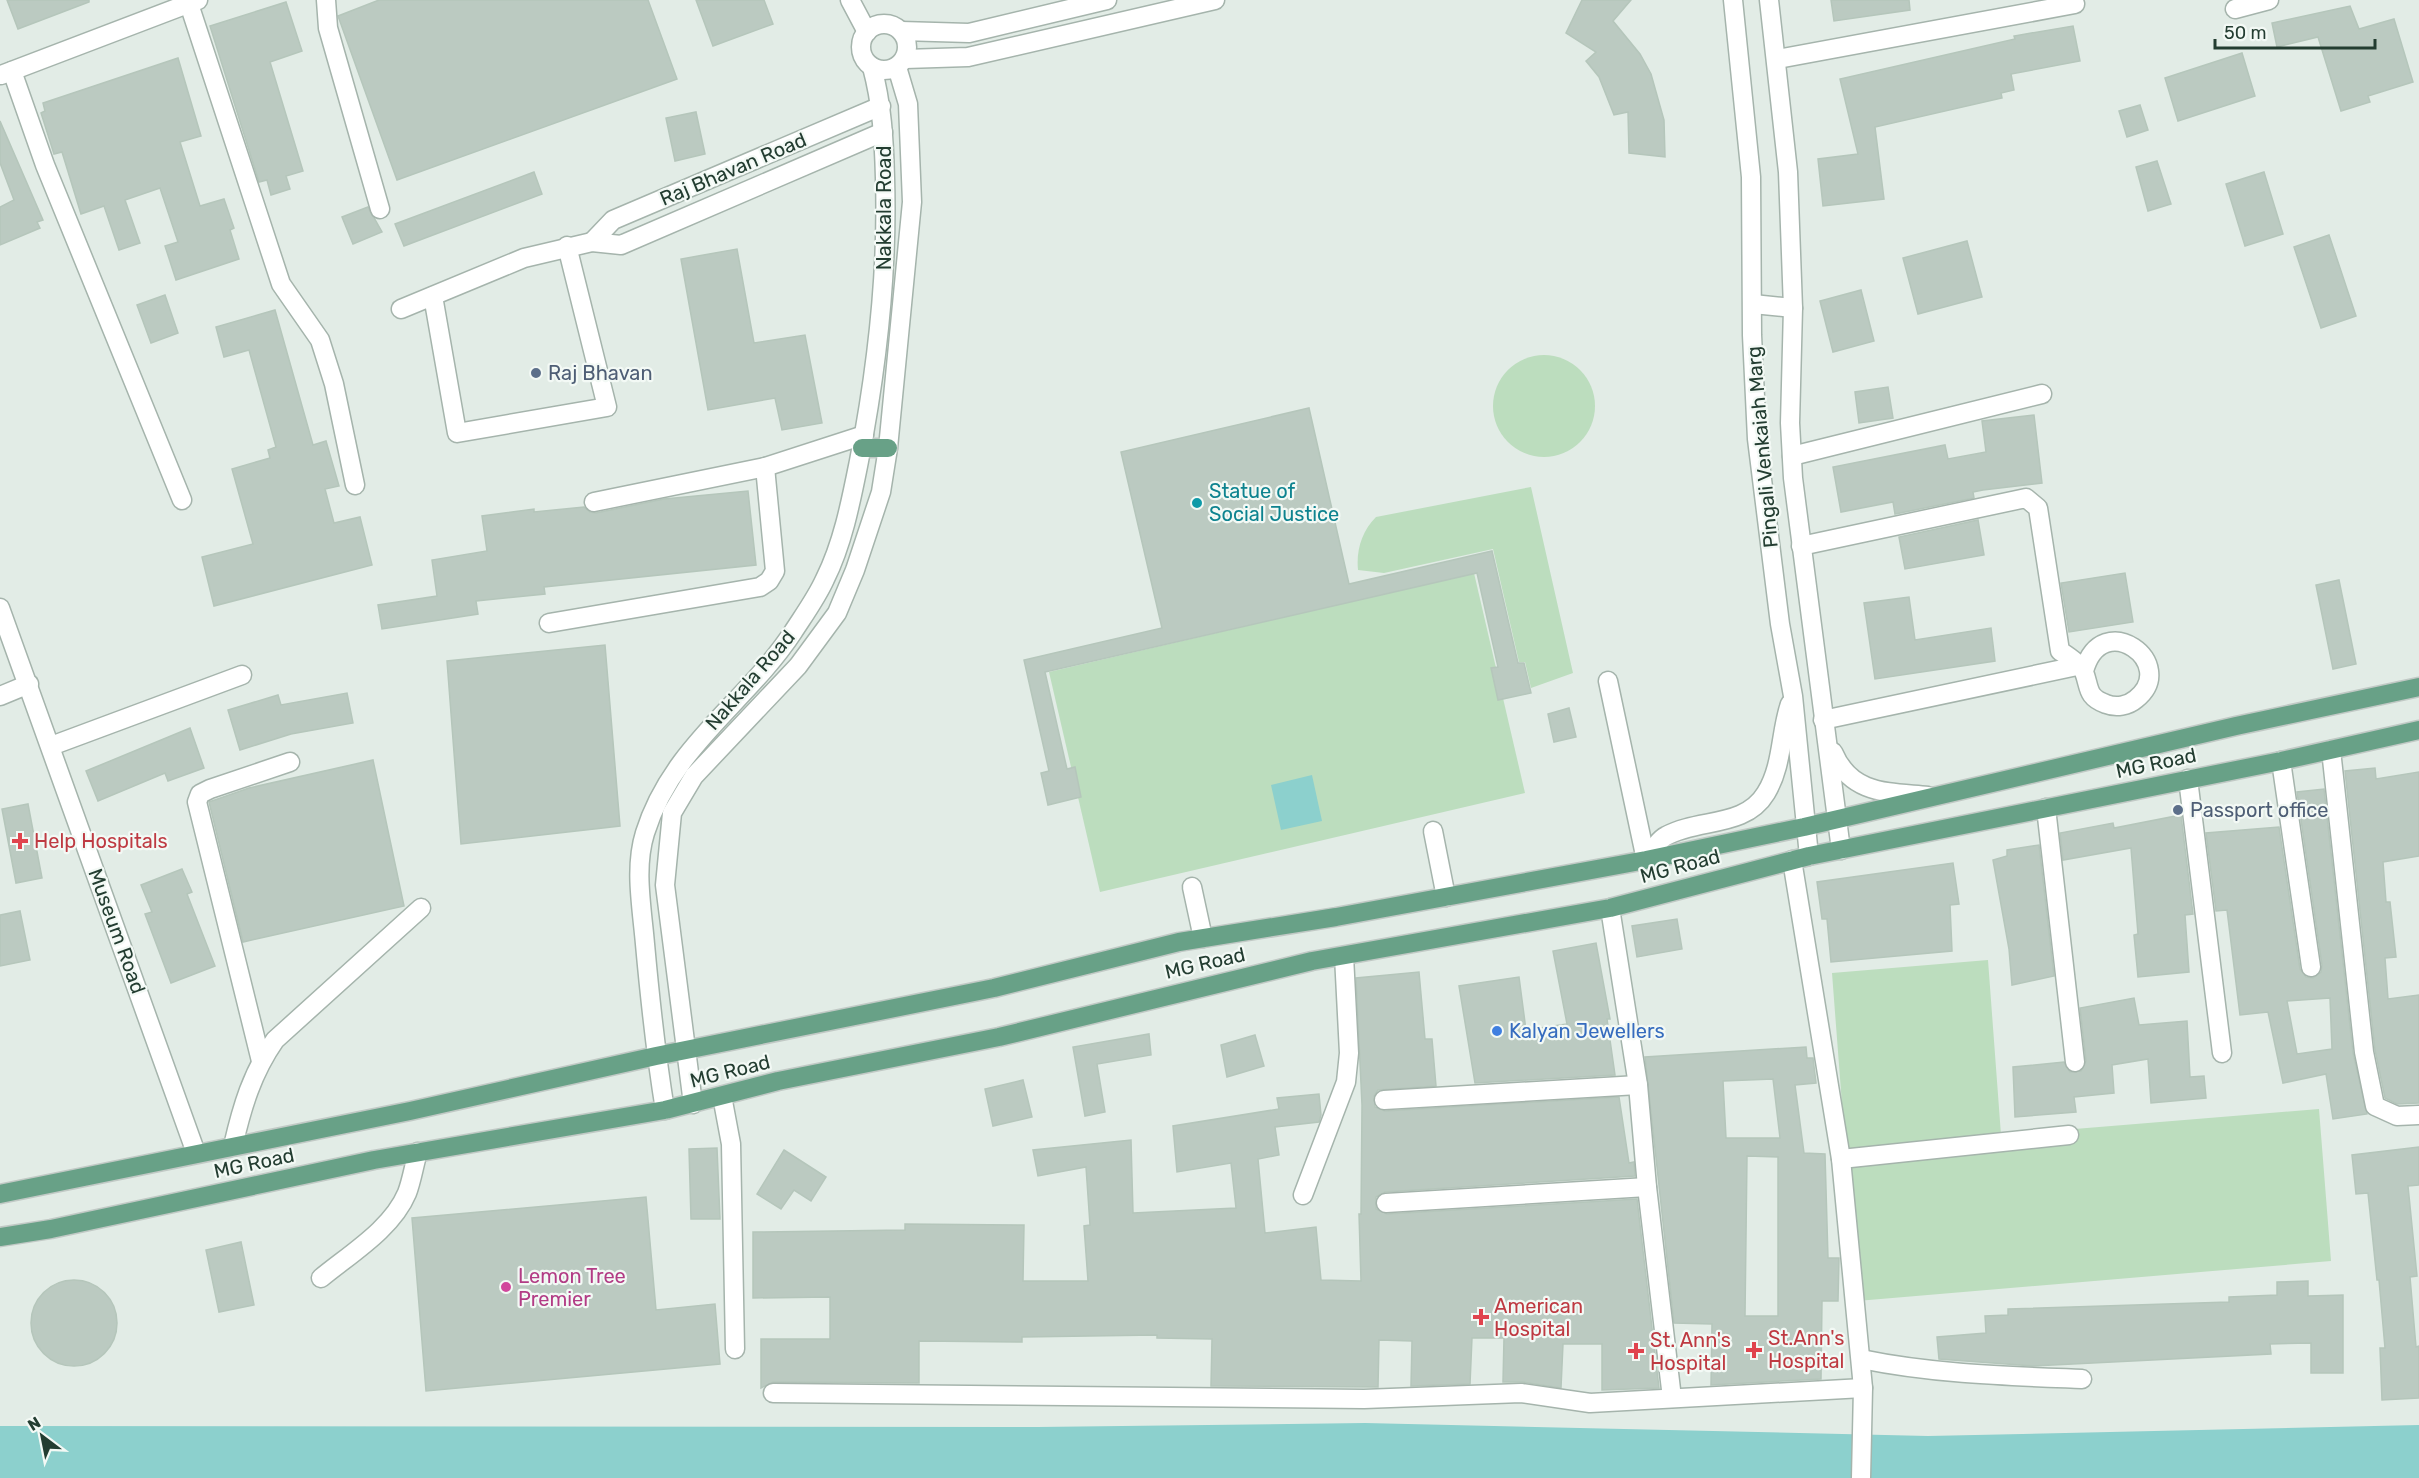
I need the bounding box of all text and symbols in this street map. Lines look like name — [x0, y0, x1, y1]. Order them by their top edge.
scale bar — [2215, 12, 2376, 50]
text: 50 m — [2224, 22, 2267, 44]
street label: Raj Bhavan Road — [656, 127, 810, 211]
street label: Nakkala Road — [872, 146, 896, 270]
street label: Pingali Venkaiah Marg — [1741, 345, 1783, 549]
place label: Raj Bhavan — [548, 361, 653, 385]
marker: Raj Bhavan — [529, 366, 543, 380]
place label: Statue of Social Justice — [1209, 479, 1339, 526]
marker: Statue of Social Justice — [1190, 496, 1204, 510]
street label: Nakkala Road — [700, 625, 800, 735]
street label: MG Road — [2114, 743, 2198, 783]
place label: Passport office — [2190, 798, 2329, 822]
marker: Passport office — [2171, 803, 2185, 817]
place label: Help Hospitals — [34, 829, 168, 853]
marker: Help Hospitals — [11, 832, 29, 850]
street label: MG Road — [1637, 844, 1723, 888]
street label: Museum Road — [83, 865, 151, 997]
street label: MG Road — [1162, 942, 1248, 984]
place label: Kalyan Jewellers — [1509, 1019, 1665, 1043]
marker: Kalyan Jewellers — [1490, 1024, 1504, 1038]
street label: MG Road — [687, 1049, 773, 1093]
street label: MG Road — [212, 1143, 296, 1183]
place label: Lemon Tree Premier — [518, 1264, 626, 1311]
marker: Lemon Tree Premier — [499, 1280, 513, 1294]
place label: American Hospital — [1494, 1294, 1583, 1341]
marker: American Hospital — [1472, 1308, 1490, 1326]
place label: St.Ann's Hospital — [1768, 1326, 1844, 1373]
place label: St. Ann's Hospital — [1650, 1328, 1731, 1375]
marker: St.Ann's Hospital — [1745, 1341, 1763, 1359]
marker: St. Ann's Hospital — [1627, 1342, 1645, 1360]
north arrow — [12, 1406, 72, 1466]
text: N — [24, 1413, 44, 1435]

